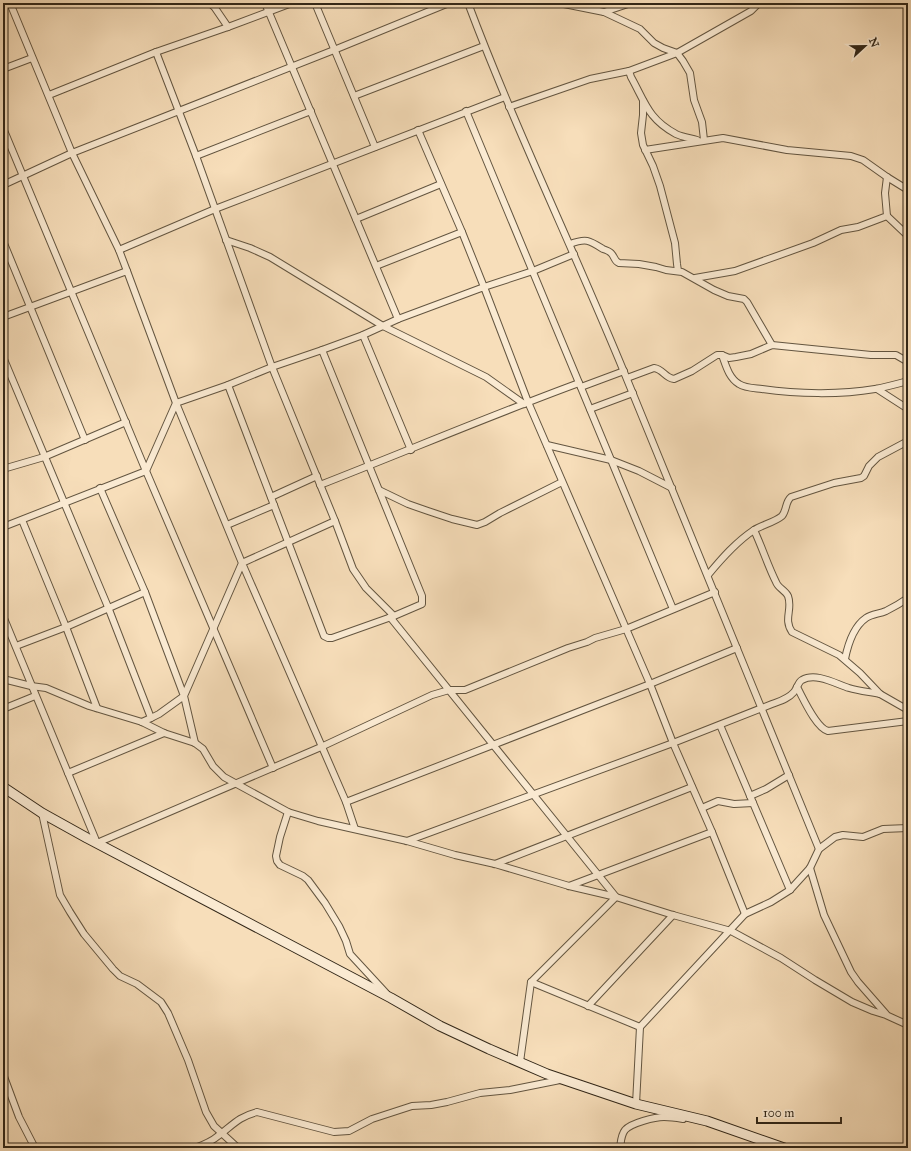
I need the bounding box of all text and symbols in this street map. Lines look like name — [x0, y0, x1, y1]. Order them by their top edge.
north arrow — [845, 26, 885, 66]
text: N — [866, 36, 882, 50]
scale bar — [757, 1099, 841, 1125]
text: 100 m — [763, 1106, 794, 1120]

